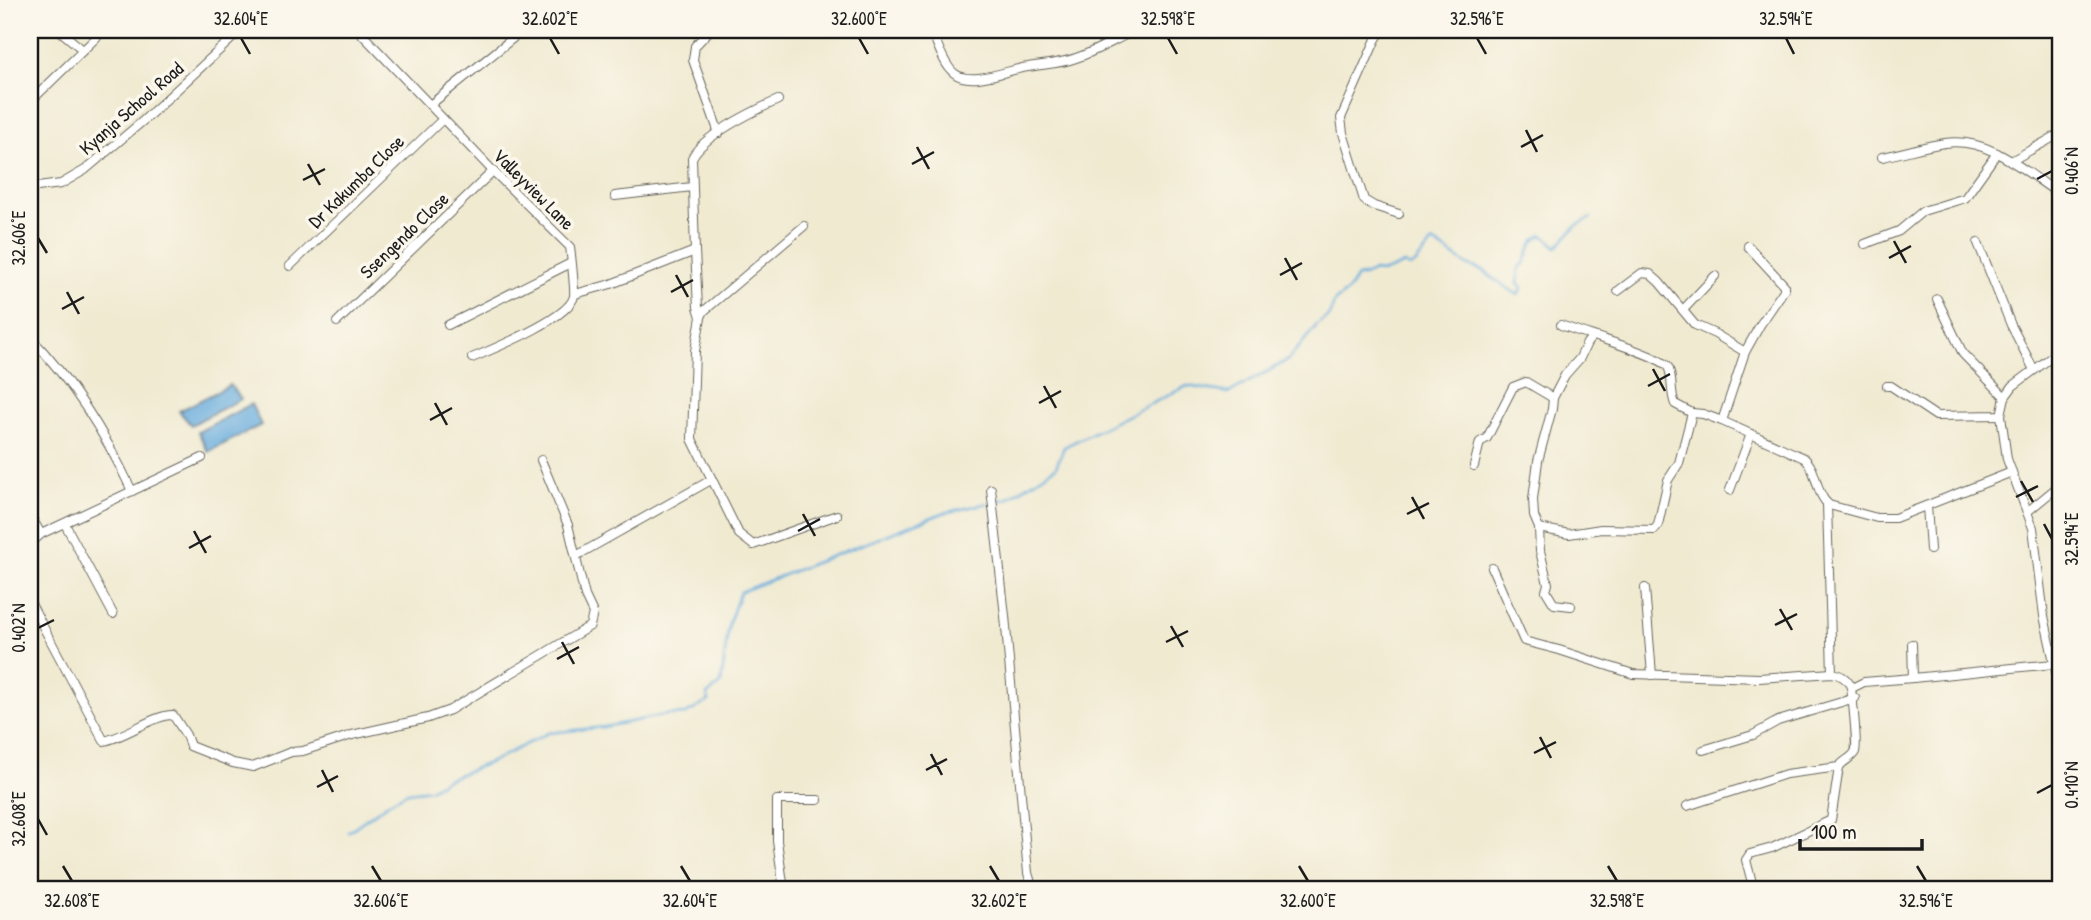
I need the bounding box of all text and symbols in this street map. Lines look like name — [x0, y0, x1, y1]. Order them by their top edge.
text: 32.604°E — [214, 6, 268, 31]
text: 32.602°E — [522, 6, 578, 31]
text: 32.600°E — [831, 6, 887, 31]
text: 32.598°E — [1141, 6, 1195, 31]
text: 32.596°E — [1450, 6, 1504, 31]
text: 32.594°E — [1759, 6, 1813, 31]
street label: Kyanja School Road — [73, 55, 189, 161]
street label: Dr Kakumba Close — [302, 128, 410, 233]
street label: Valleyview Lane — [488, 143, 581, 236]
text: 0.406°N — [2059, 147, 2084, 195]
street label: Ssengendo Close — [354, 186, 454, 284]
text: 32.606°E — [6, 211, 31, 265]
text: 32.594°E — [2059, 512, 2084, 566]
text: 0.402°N — [6, 604, 31, 652]
text: 0.410°N — [2059, 761, 2084, 809]
text: 32.608°E — [6, 791, 31, 847]
scale bar — [1800, 808, 1923, 852]
text: 100 m — [1811, 817, 1857, 846]
text: 32.608°E — [44, 888, 100, 913]
text: 32.606°E — [354, 888, 408, 913]
text: 32.604°E — [663, 888, 717, 913]
text: 32.602°E — [971, 888, 1027, 913]
text: 32.600°E — [1280, 888, 1336, 913]
text: 32.598°E — [1590, 888, 1644, 913]
text: 32.596°E — [1899, 888, 1953, 913]

